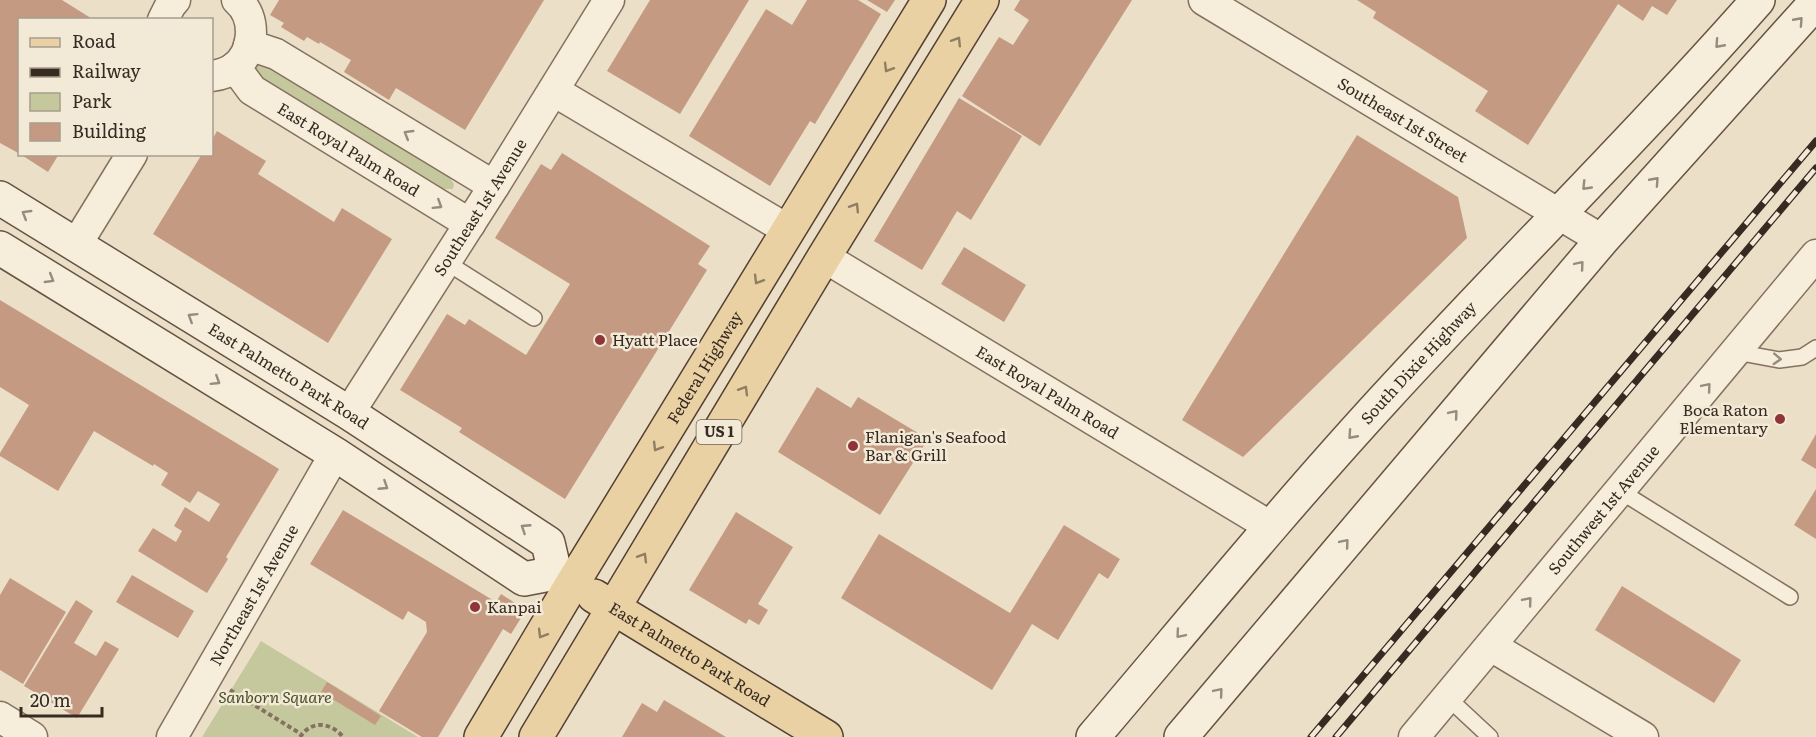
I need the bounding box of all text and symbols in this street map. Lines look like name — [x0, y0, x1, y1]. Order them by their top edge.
one-way arrow — [1792, 17, 1803, 27]
legend — [18, 18, 213, 156]
text: Road — [72, 27, 116, 54]
one-way arrow — [949, 37, 961, 47]
one-way arrow — [1715, 37, 1726, 47]
text: Railway — [72, 57, 141, 84]
one-way arrow — [883, 62, 895, 72]
street label: Southeast 1st Street — [1334, 70, 1473, 168]
text: Park — [72, 87, 113, 114]
street label: East Royal Palm Road — [273, 96, 425, 202]
text: Building — [72, 117, 147, 144]
one-way arrow — [404, 130, 414, 142]
street label: Southeast 1st Avenue — [427, 133, 532, 280]
one-way arrow — [1648, 177, 1659, 188]
one-way arrow — [1582, 180, 1593, 190]
one-way arrow — [432, 197, 442, 209]
one-way arrow — [848, 203, 859, 213]
one-way arrow — [22, 210, 32, 222]
one-way arrow — [1573, 261, 1584, 272]
one-way arrow — [44, 271, 54, 283]
one-way arrow — [753, 274, 765, 284]
street label: South Dixie Highway — [1354, 294, 1482, 429]
street label: Federal Highway — [660, 305, 748, 428]
one-way arrow — [188, 312, 198, 324]
street label: East Palmetto Park Road — [204, 316, 374, 434]
place label: Hyatt Place — [612, 327, 698, 351]
marker: Hyatt Place — [593, 333, 607, 347]
street label: East Royal Palm Road — [972, 339, 1124, 444]
one-way arrow — [1773, 352, 1782, 365]
one-way arrow — [210, 373, 220, 385]
one-way arrow — [1700, 383, 1711, 394]
one-way arrow — [737, 386, 748, 396]
place label: Boca Raton Elementary — [1679, 397, 1769, 439]
one-way arrow — [1447, 410, 1458, 421]
marker: Boca Raton Elementary — [1773, 412, 1787, 426]
road number: US 1 — [696, 420, 742, 444]
place label: Flanigan's Seafood Bar & Grill — [865, 424, 1006, 466]
one-way arrow — [1348, 429, 1359, 439]
marker: Flanigan's Seafood Bar & Grill — [846, 439, 860, 453]
street label: Southwest 1st Avenue — [1541, 439, 1664, 579]
one-way arrow — [652, 441, 664, 451]
one-way arrow — [378, 479, 388, 491]
street label: Northeast 1st Avenue — [203, 519, 303, 669]
one-way arrow — [520, 524, 531, 535]
one-way arrow — [1337, 539, 1348, 550]
one-way arrow — [636, 553, 647, 563]
place label: Kanpai — [487, 594, 542, 618]
street label: East Palmetto Park Road — [605, 595, 776, 712]
one-way arrow — [1521, 597, 1532, 608]
marker: Kanpai — [468, 600, 482, 614]
one-way arrow — [1176, 627, 1187, 638]
one-way arrow — [538, 628, 550, 639]
scale bar — [21, 680, 102, 718]
park label: Sanborn Square — [218, 684, 332, 708]
text: 20 m — [30, 686, 71, 713]
one-way arrow — [1211, 688, 1222, 699]

